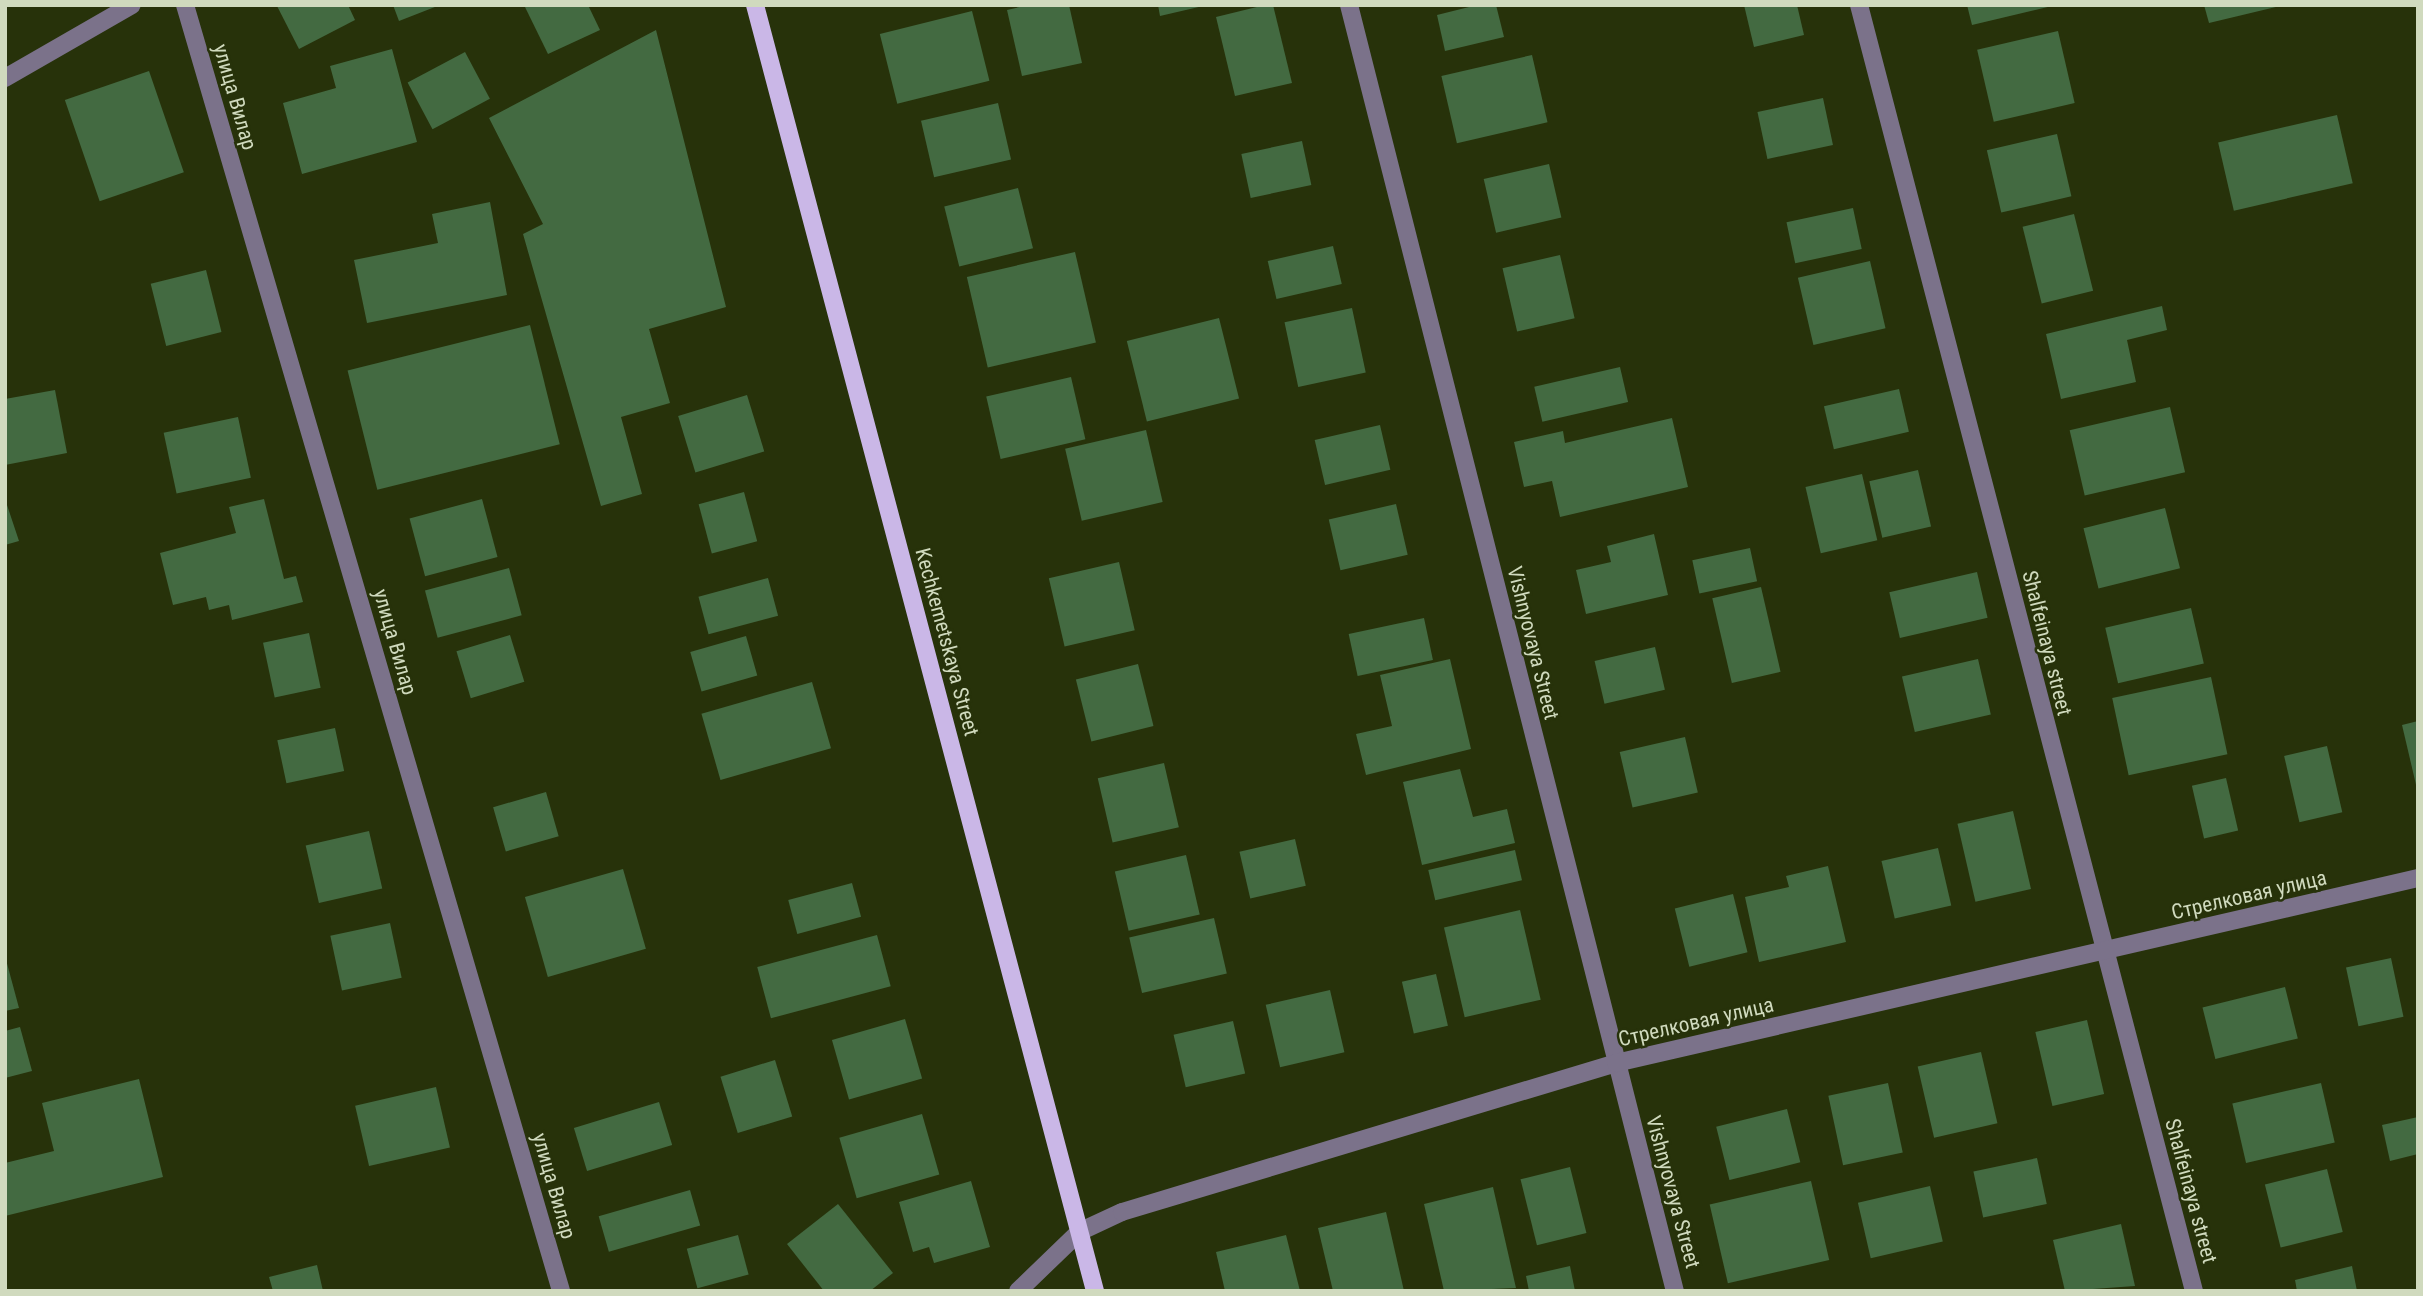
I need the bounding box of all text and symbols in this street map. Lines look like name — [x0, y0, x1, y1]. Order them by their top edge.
street label: улица Вилар — [208, 41, 262, 153]
street label: Kechkemetskaya Street — [910, 545, 984, 739]
street label: Vishnyovaya Street — [1502, 564, 1564, 722]
street label: Shalfeinaya street — [2017, 568, 2077, 718]
street label: улица Вилар — [368, 586, 422, 698]
street label: Стрелковая улица — [2169, 865, 2329, 925]
street label: Стрелковая улица — [1616, 992, 1776, 1052]
street label: Vishnyovaya Street — [1641, 1113, 1705, 1271]
street label: Shalfeinaya street — [2160, 1116, 2222, 1266]
street label: улица Вилар — [527, 1130, 581, 1242]

